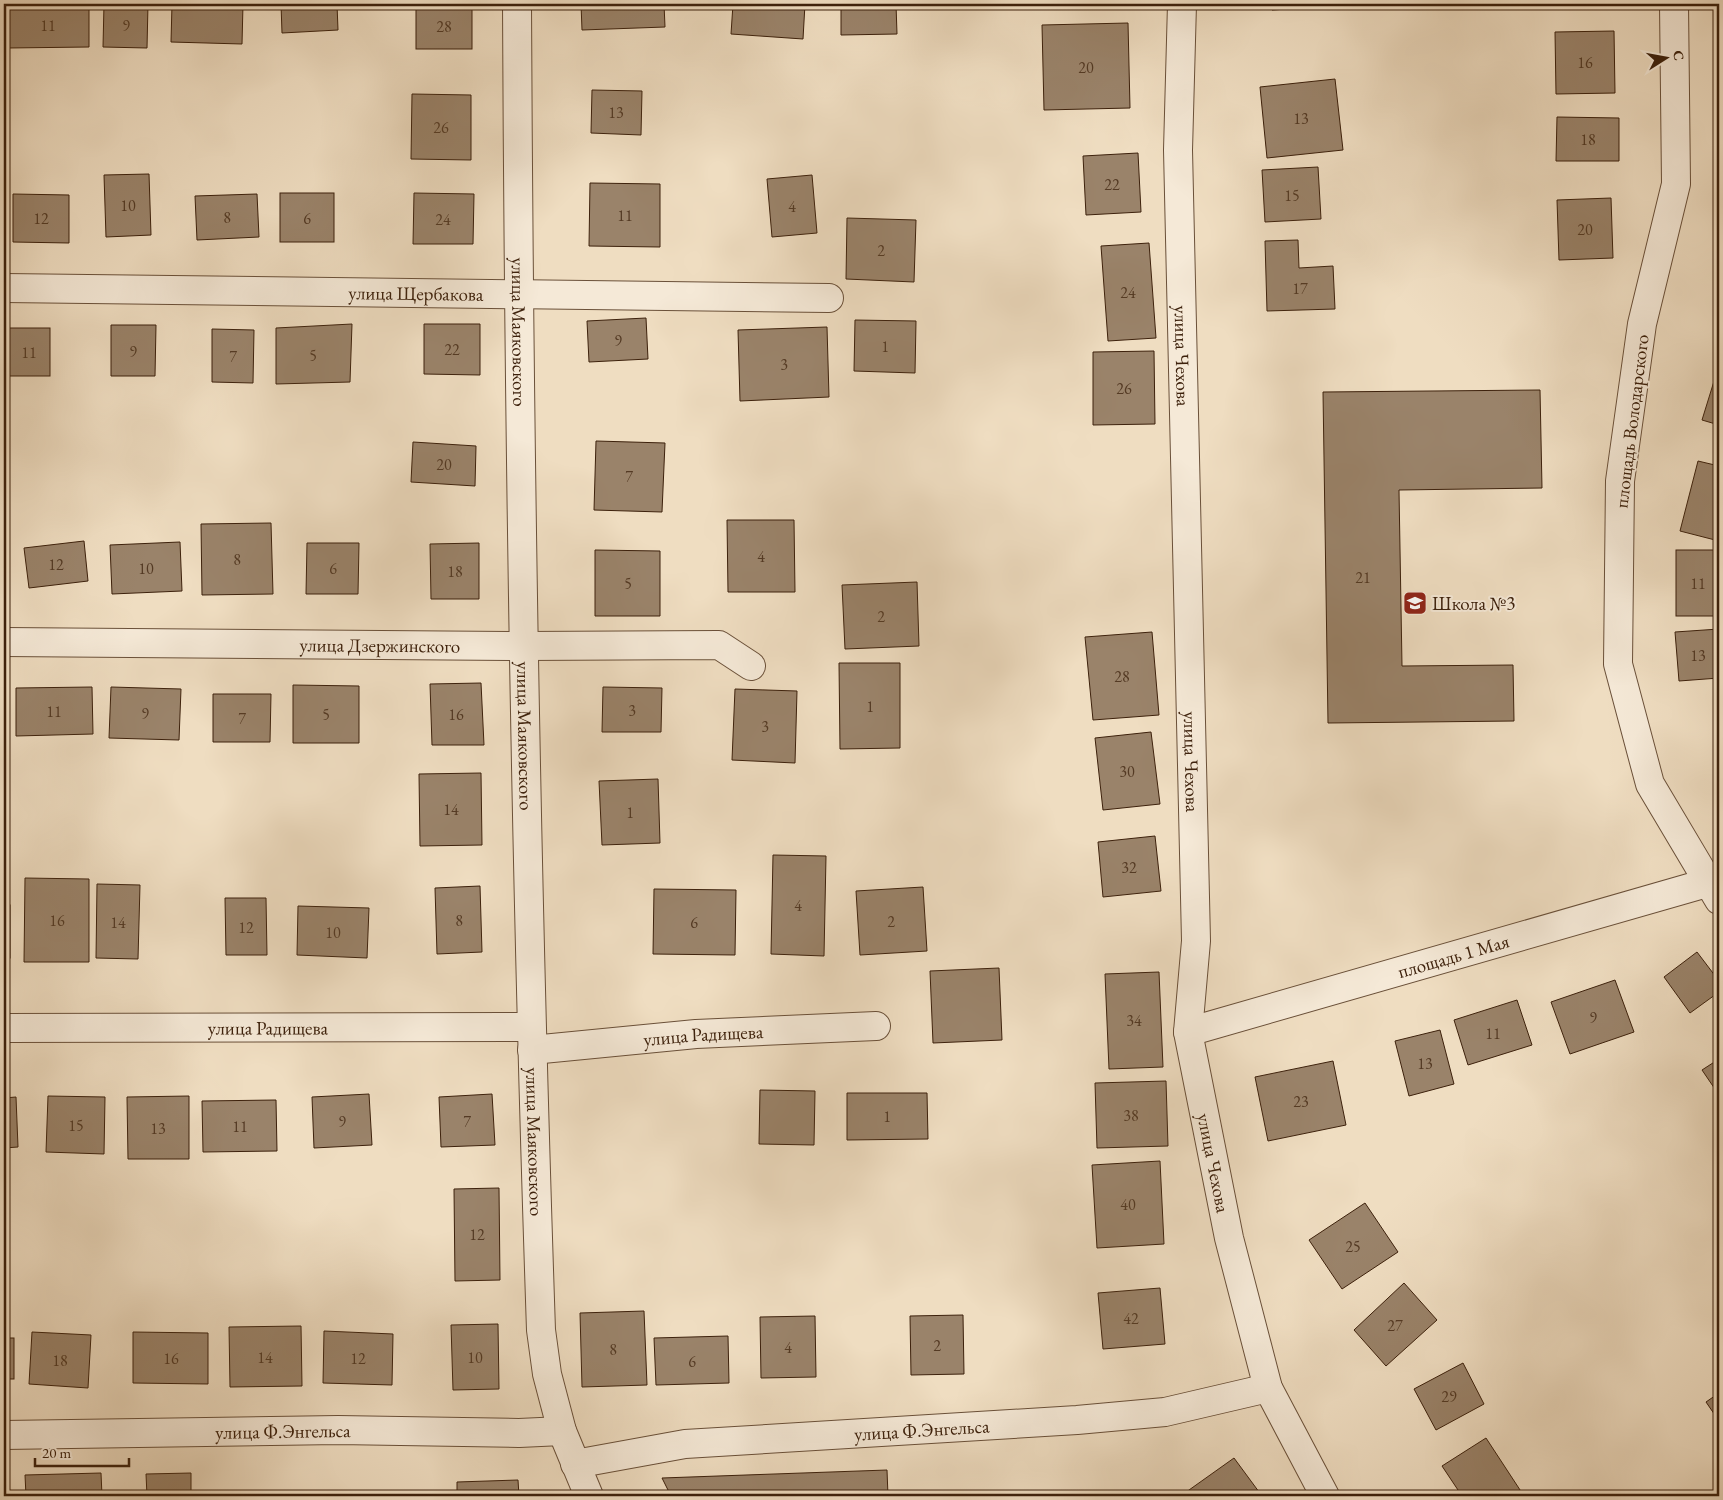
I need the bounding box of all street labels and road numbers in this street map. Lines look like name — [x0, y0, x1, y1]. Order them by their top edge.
street label: улица Маяковского — [506, 257, 532, 407]
street label: улица Щербакова — [348, 280, 484, 307]
street label: улица Чехова — [1169, 305, 1196, 407]
street label: площадь Володарского — [1608, 333, 1655, 509]
street label: улица Дзержинского — [300, 632, 460, 659]
street label: улица Маяковского — [511, 661, 539, 811]
street label: улица Чехова — [1178, 711, 1205, 813]
street label: площадь 1 Мая — [1395, 928, 1513, 984]
street label: улица Радищева — [208, 1015, 329, 1041]
street label: улица Радищева — [642, 1019, 764, 1052]
street label: улица Маяковского — [520, 1067, 549, 1217]
street label: улица Чехова — [1191, 1111, 1236, 1215]
street label: улица Ф.Энгельса — [853, 1413, 991, 1447]
street label: улица Ф.Энгельса — [215, 1418, 351, 1445]

